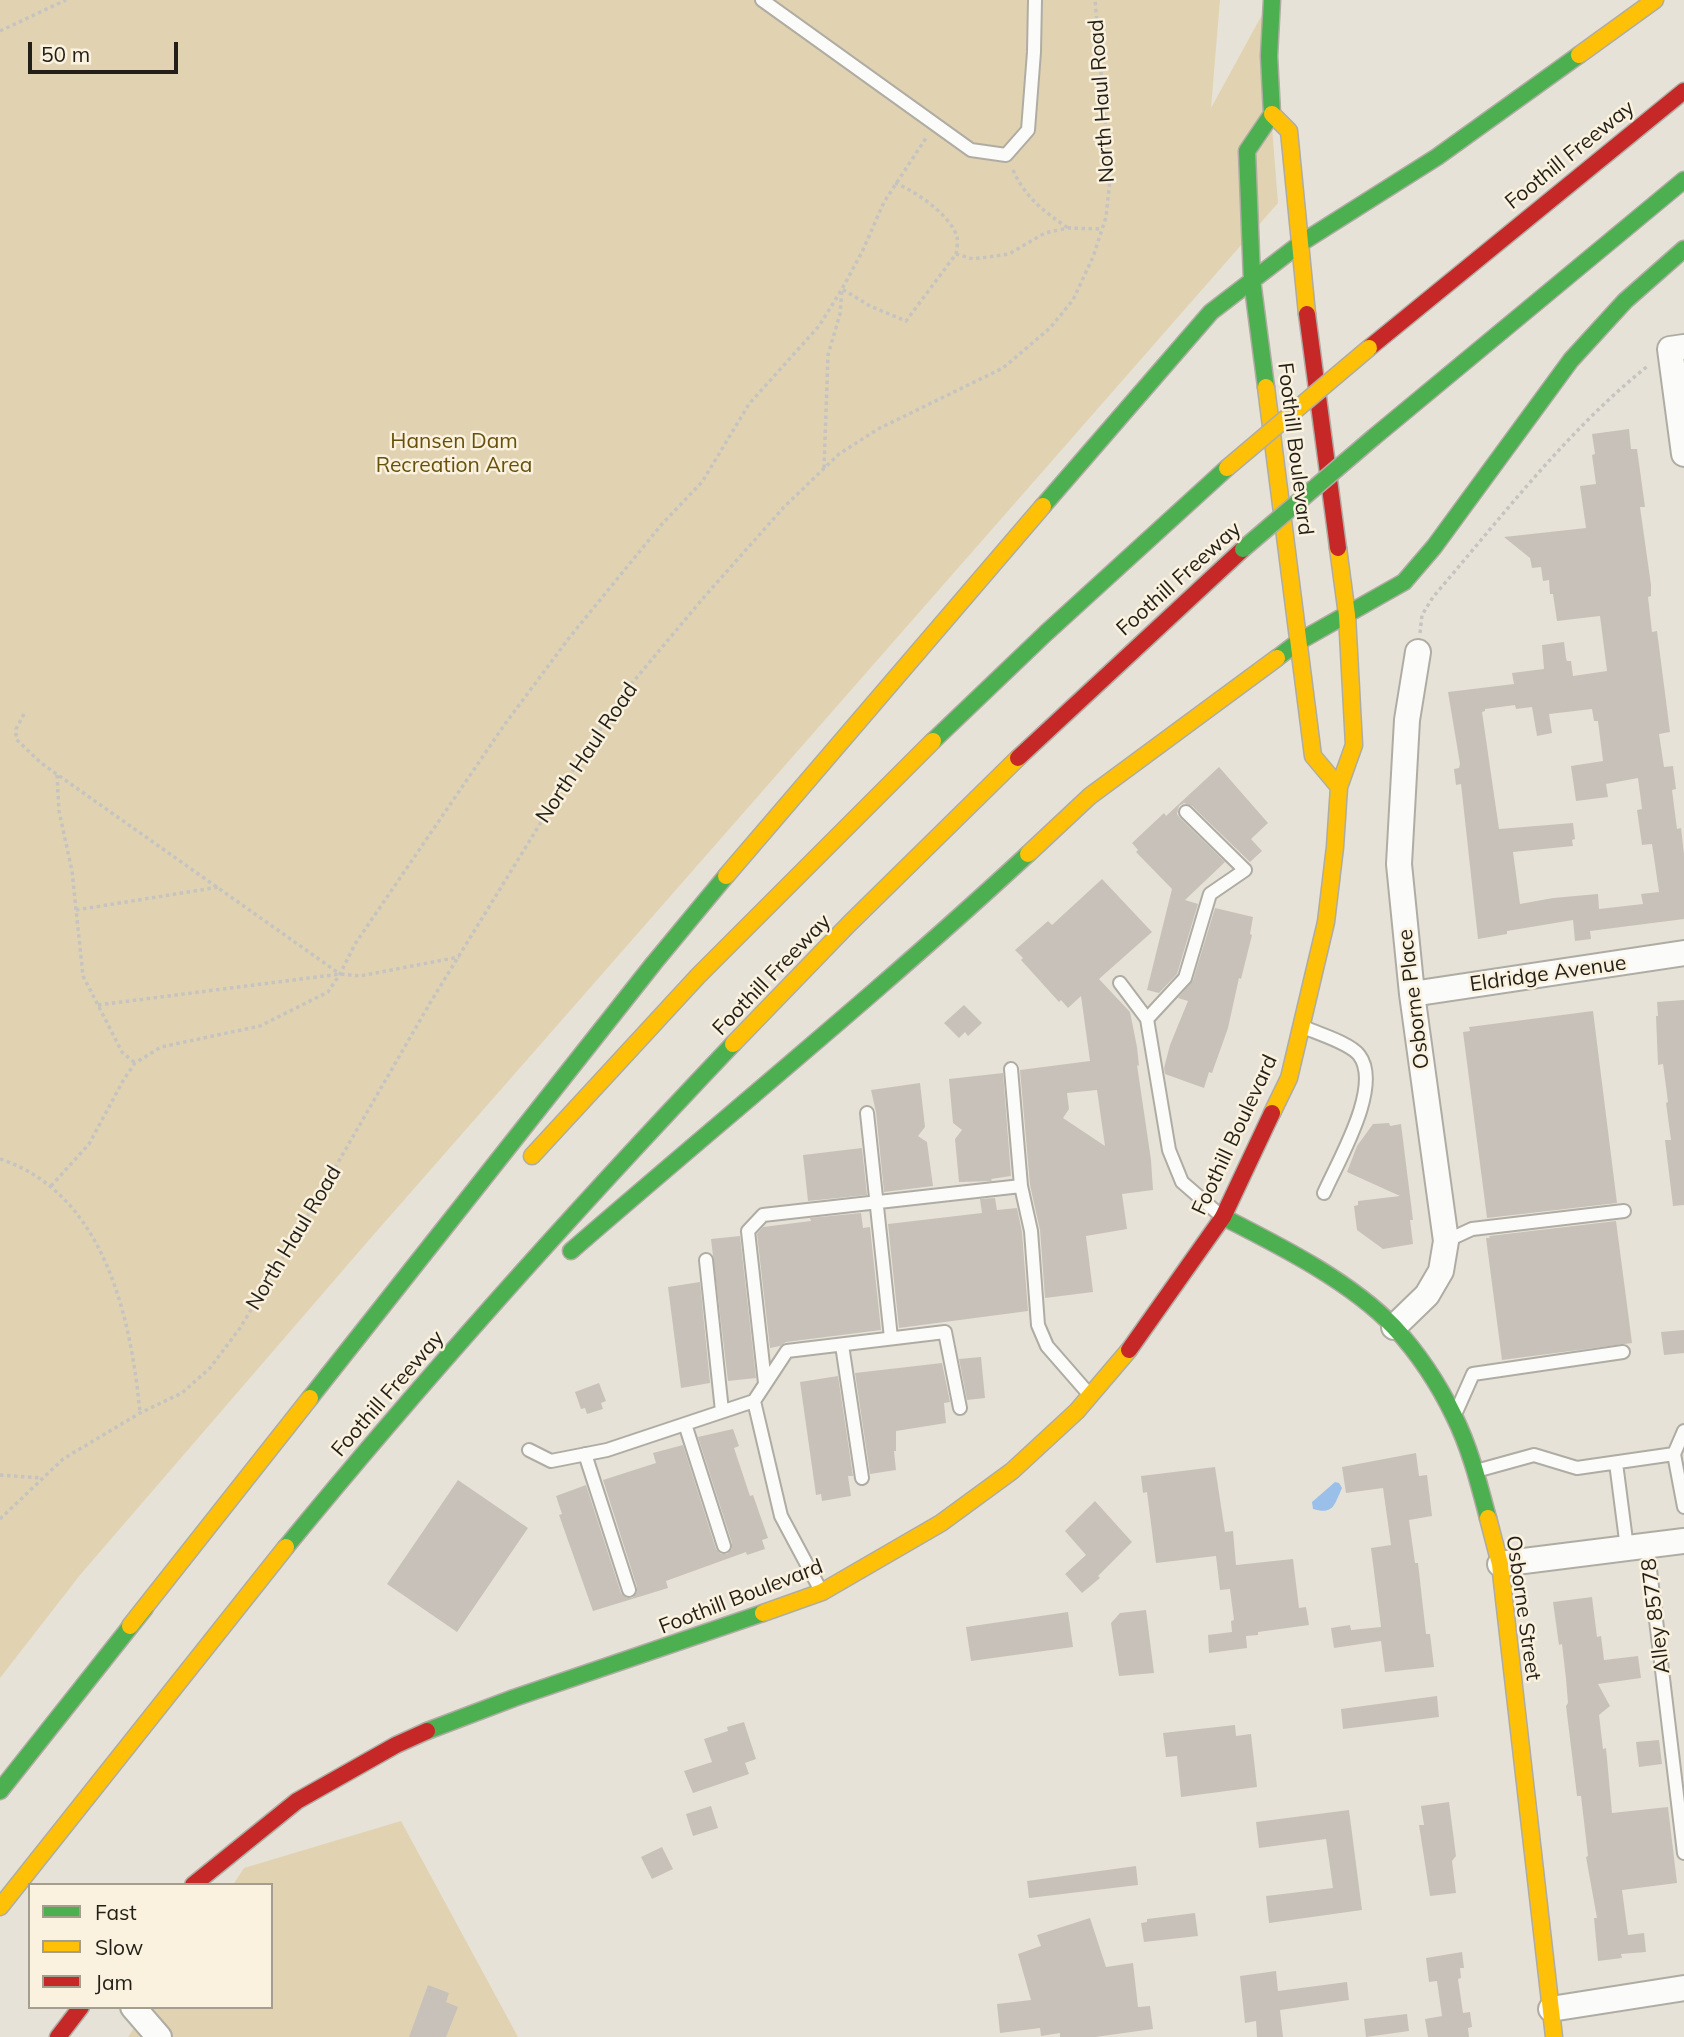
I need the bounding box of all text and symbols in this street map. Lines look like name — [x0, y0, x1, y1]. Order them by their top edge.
street label: North Haul Road — [1084, 18, 1120, 184]
scale bar — [32, 28, 182, 72]
text: 50 m — [41, 41, 90, 67]
street label: Foothill Freeway — [1500, 95, 1640, 215]
street label: Foothill Boulevard — [1272, 361, 1318, 537]
park label: Hansen Dam Recreation Area — [376, 429, 532, 479]
street label: Foothill Freeway — [1112, 516, 1246, 642]
street label: North Haul Road — [531, 678, 643, 828]
street label: Foothill Freeway — [708, 909, 836, 1041]
street label: Osborne Place — [1393, 928, 1435, 1070]
street label: Eldridge Avenue — [1468, 951, 1628, 997]
street label: Foothill Boulevard — [1187, 1051, 1283, 1219]
street label: North Haul Road — [241, 1161, 347, 1315]
street label: Foothill Freeway — [326, 1326, 450, 1462]
street label: Osborne Street — [1500, 1534, 1546, 1682]
street label: Foothill Boulevard — [655, 1554, 827, 1640]
street label: Alley 85778 — [1636, 1557, 1676, 1675]
legend — [28, 1883, 273, 2009]
text: Fast — [95, 1899, 137, 1925]
text: Slow — [95, 1934, 143, 1960]
text: Jam — [95, 1969, 133, 1995]

